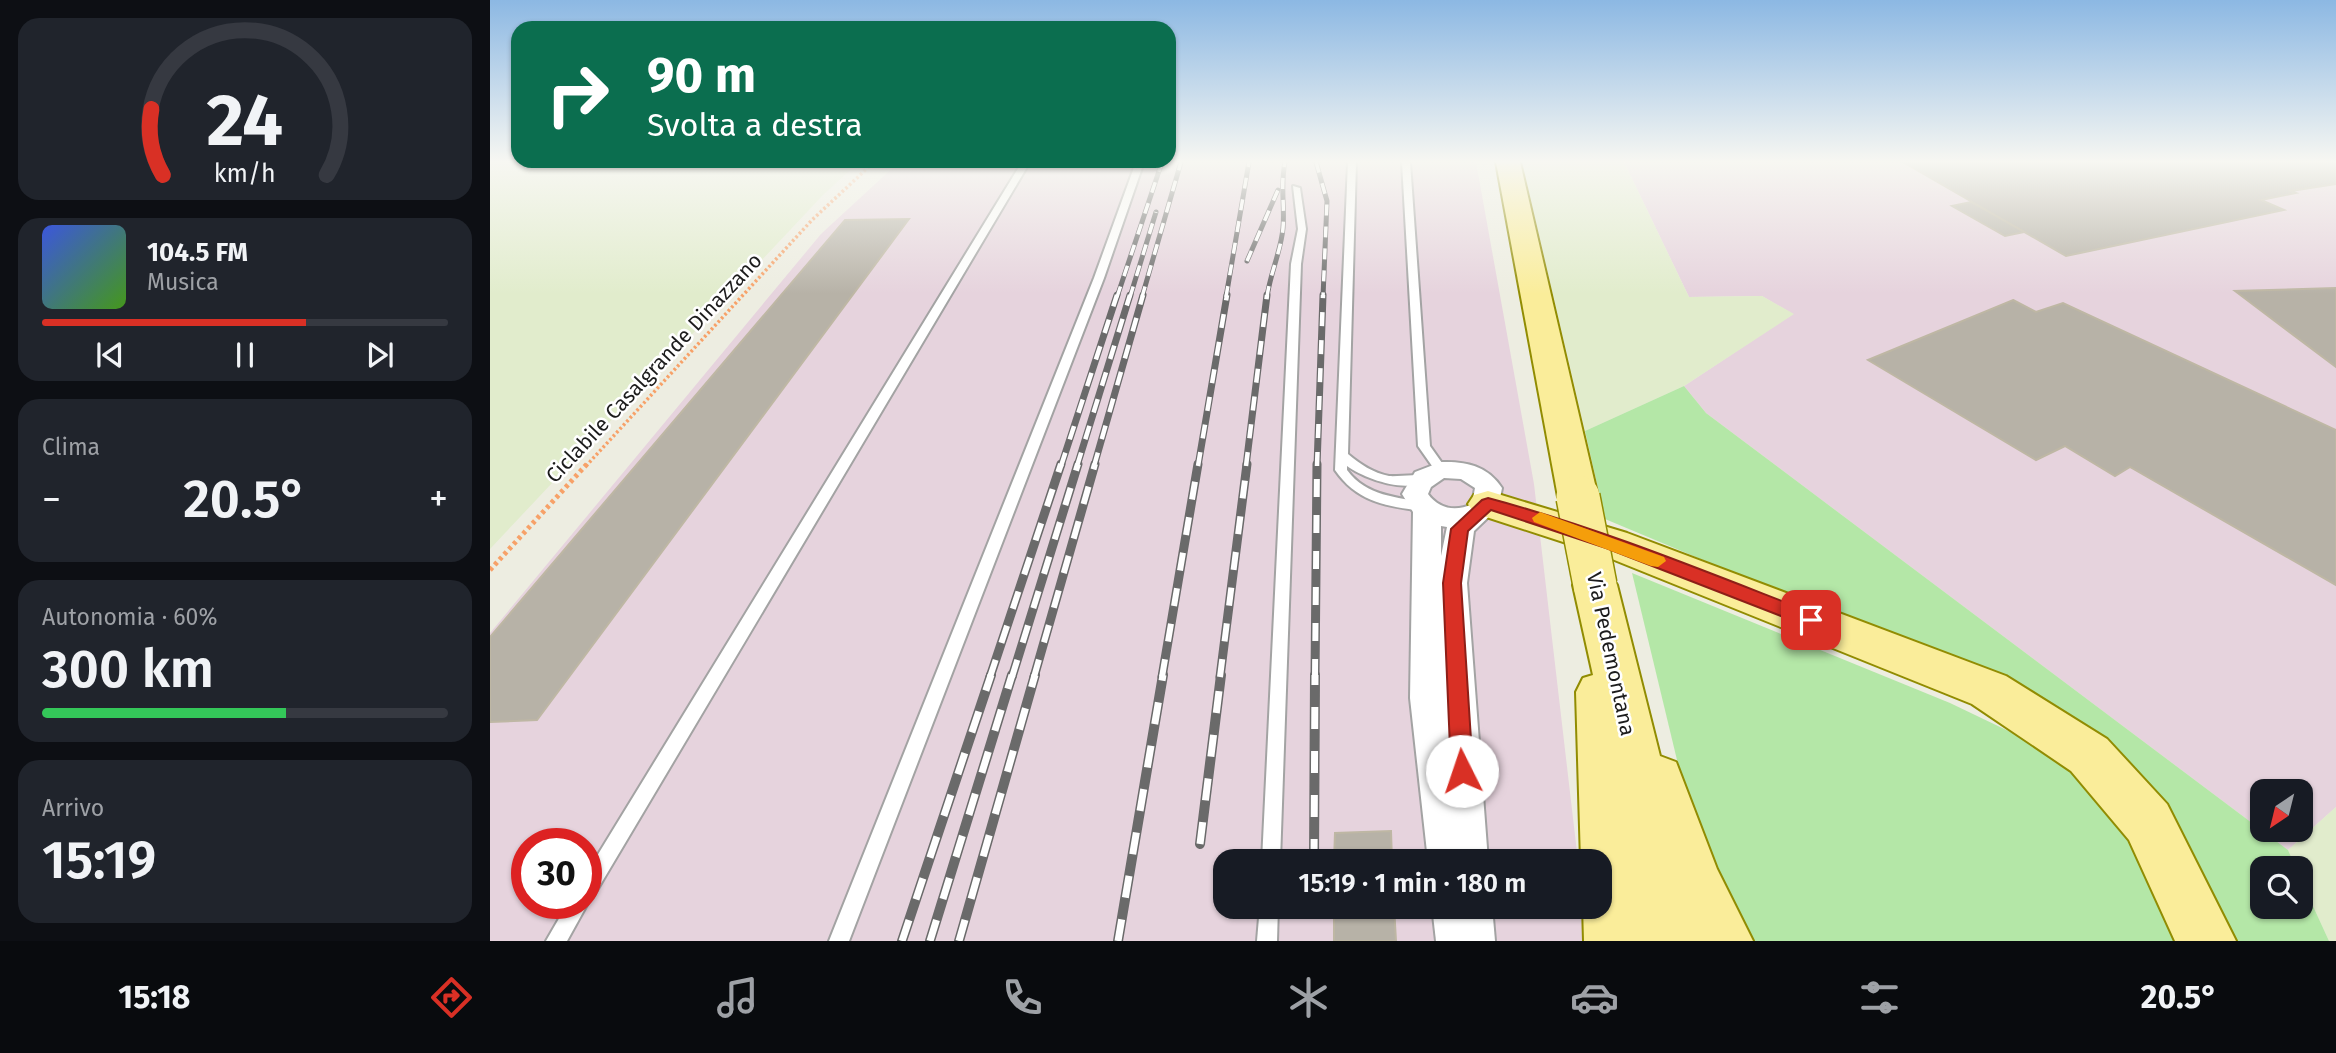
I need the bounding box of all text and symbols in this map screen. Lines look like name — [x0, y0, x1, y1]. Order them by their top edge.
text: 90 m — [647, 46, 756, 105]
icon: right — [532, 49, 623, 140]
text: 24 — [207, 77, 283, 164]
text: Svolta a destra — [647, 106, 863, 144]
text: km/h — [214, 159, 276, 189]
text: 104.5 FM — [147, 237, 248, 268]
street label: Ciclabile Casalgrande Dinazzano — [540, 248, 768, 488]
text: Musica — [147, 268, 219, 296]
icon: previous — [91, 336, 129, 374]
icon: pause — [226, 336, 264, 374]
icon: next — [361, 336, 399, 374]
text: Clima — [42, 433, 100, 461]
text: 20.5° — [183, 468, 307, 531]
text: − — [42, 476, 61, 522]
text: + — [429, 476, 448, 522]
street label: Via Pedemontana — [1581, 570, 1641, 738]
pin — [1781, 590, 1841, 650]
icon: arrive — [1792, 601, 1830, 639]
text: Autonomia · 60% — [42, 603, 217, 631]
text: 300 km — [42, 638, 214, 701]
position arrow — [1425, 734, 1499, 808]
north arrow — [2250, 779, 2314, 842]
map controls — [2250, 779, 2313, 919]
text: Arrivo — [42, 794, 104, 822]
speed limit sign: 30 — [511, 828, 602, 919]
text: 15:19 — [42, 829, 156, 892]
button: search — [2250, 856, 2313, 919]
text: 15:19 · 1 min · 180 m — [1299, 868, 1526, 899]
icon: directions — [427, 973, 476, 1022]
icon: music — [713, 973, 762, 1022]
icon: phone — [998, 973, 1047, 1022]
icon: climate — [1284, 973, 1333, 1022]
icon: car — [1570, 973, 1619, 1022]
icon: filters — [1855, 973, 1904, 1022]
text: 15:18 — [118, 978, 190, 1016]
text: 20.5° — [2141, 978, 2218, 1016]

